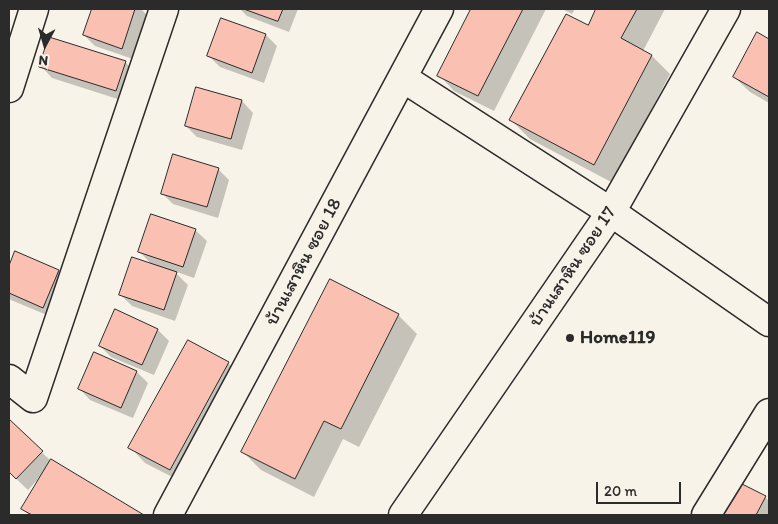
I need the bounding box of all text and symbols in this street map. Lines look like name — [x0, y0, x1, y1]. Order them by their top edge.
north arrow — [20, 20, 70, 70]
text: N — [38, 51, 49, 69]
street label: บ้านเสาหิน ซอย 18 — [261, 194, 347, 330]
street label: บ้านเสาหิน ซอย 17 — [524, 203, 622, 331]
place label: Home119 — [580, 327, 655, 349]
marker: Home119 — [564, 332, 576, 344]
scale bar — [598, 472, 683, 504]
text: 20 m — [604, 482, 637, 500]

